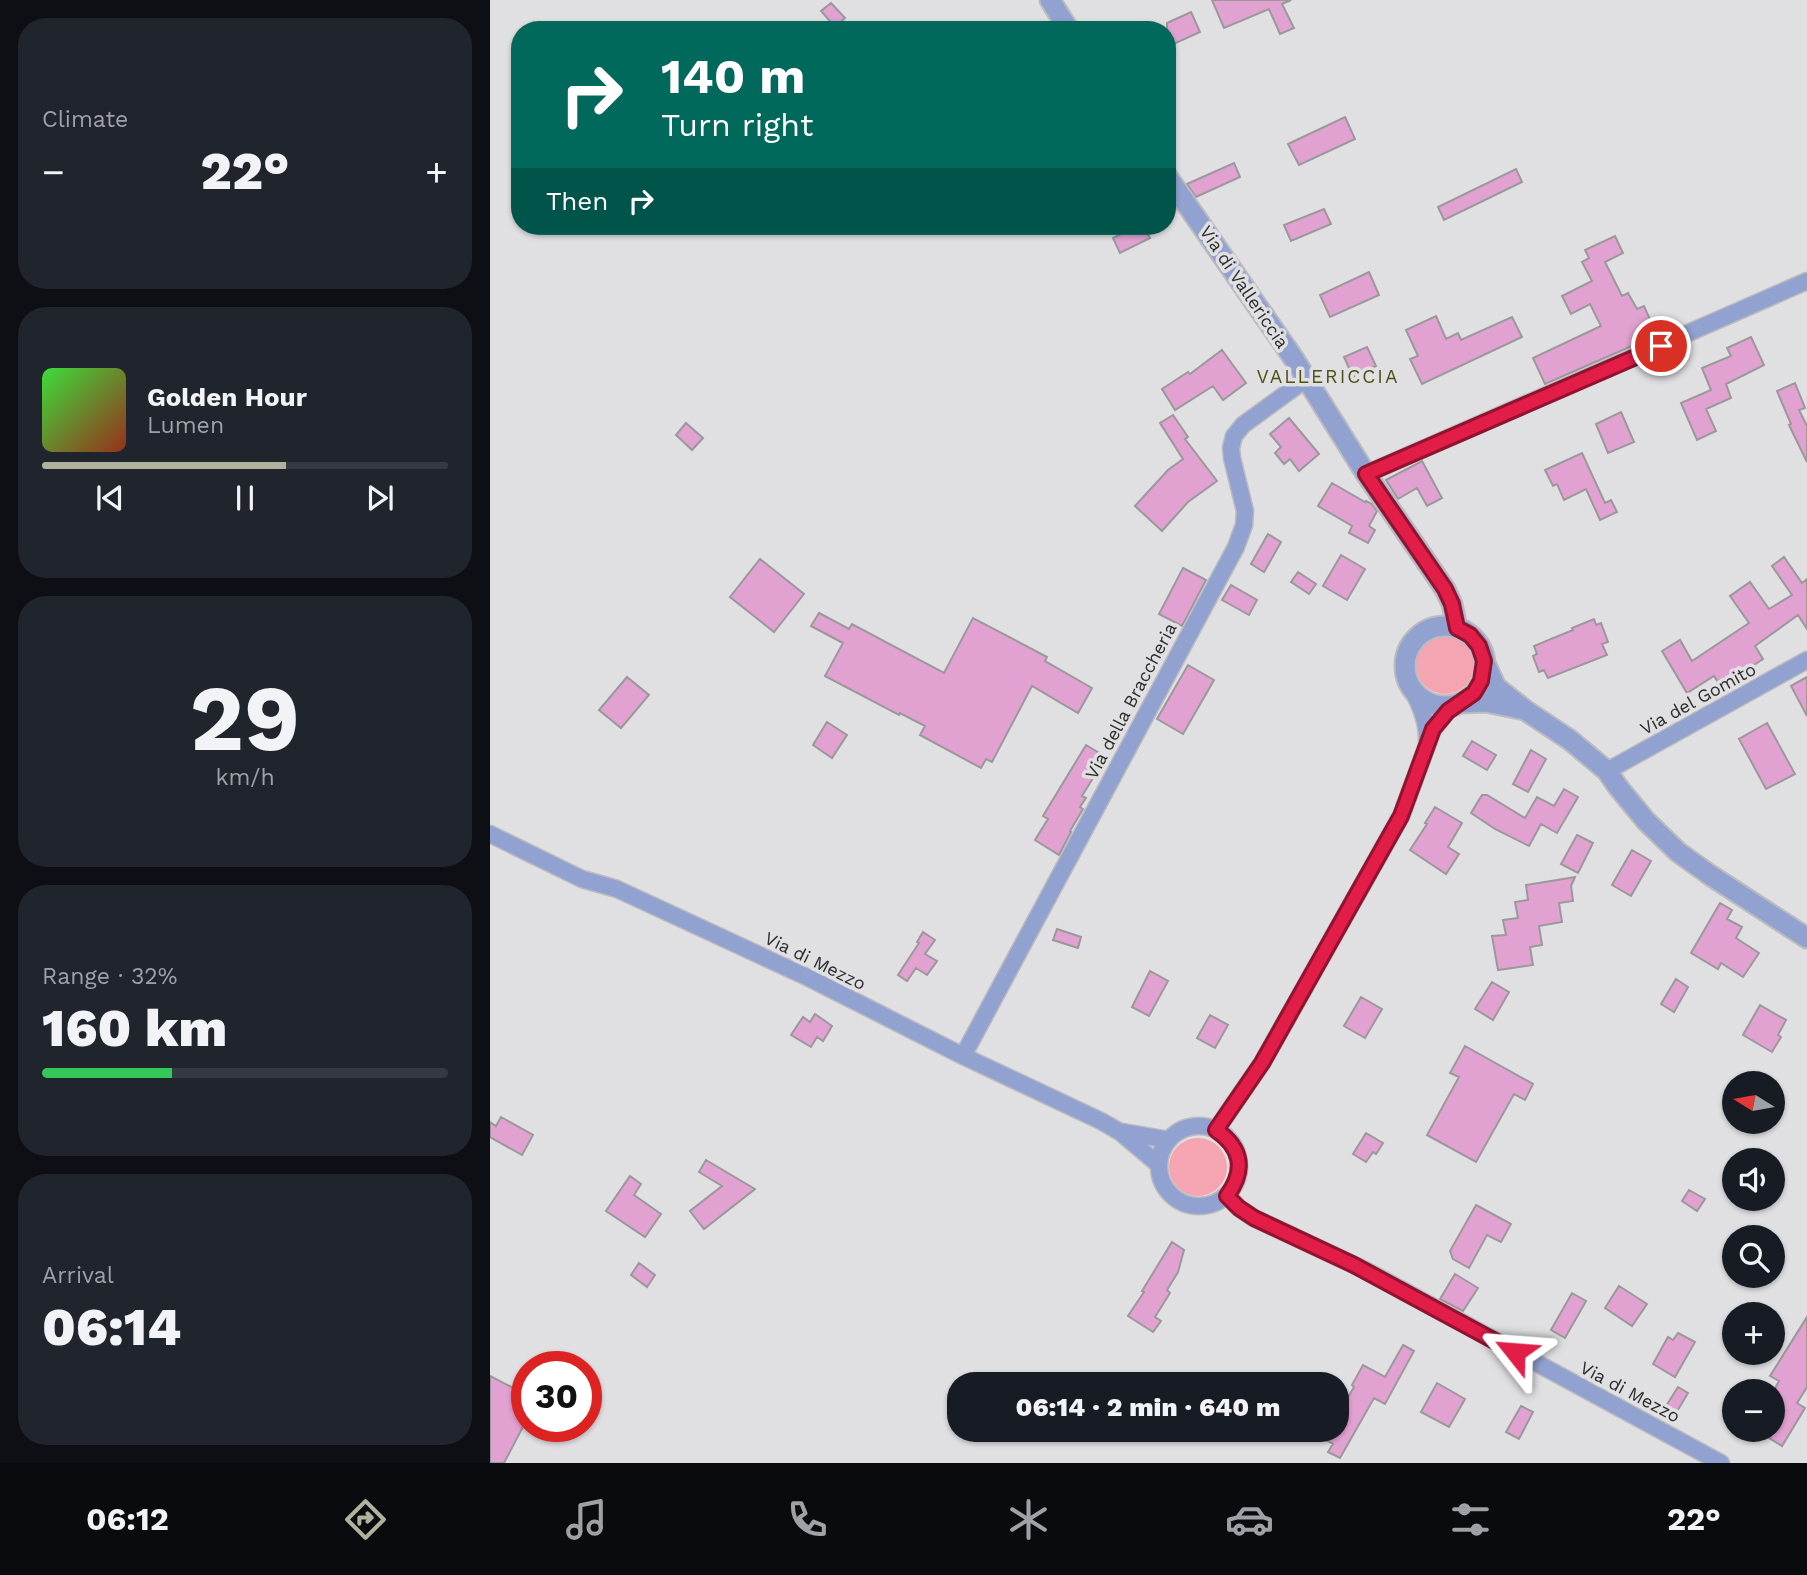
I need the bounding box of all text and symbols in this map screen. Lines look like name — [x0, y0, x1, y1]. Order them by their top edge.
text: 140 m — [661, 47, 805, 105]
icon: right — [546, 49, 637, 140]
text: Climate — [42, 106, 128, 133]
text: Turn right — [661, 106, 813, 144]
text: 22° — [201, 141, 289, 202]
text: − — [42, 150, 65, 194]
text: + — [425, 150, 448, 194]
icon: right — [622, 182, 660, 220]
text: Then — [546, 186, 608, 216]
street label: Via di Vallericcia — [1196, 221, 1293, 352]
pin — [1631, 316, 1691, 376]
icon: arrive — [1642, 327, 1680, 365]
district label: VALLERICCIA — [1256, 365, 1400, 388]
text: Golden Hour — [147, 382, 307, 412]
text: Lumen — [147, 412, 224, 439]
icon: previous — [91, 479, 129, 517]
icon: pause — [226, 479, 264, 517]
icon: next — [361, 479, 399, 517]
street label: Via della Braccheria — [1080, 619, 1181, 783]
street label: Via del Gomito — [1636, 658, 1759, 739]
text: 29 — [190, 665, 300, 772]
text: km/h — [215, 764, 275, 791]
street label: Via di Mezzo — [761, 927, 869, 994]
text: Range · 32% — [42, 963, 177, 990]
text: 160 km — [42, 998, 227, 1059]
north arrow — [1722, 1071, 1785, 1134]
map controls — [1722, 1071, 1785, 1442]
button: sound — [1722, 1148, 1785, 1211]
button: search — [1722, 1225, 1785, 1288]
text: Arrival — [42, 1262, 114, 1289]
text: 06:14 — [42, 1297, 181, 1358]
button: + — [1722, 1302, 1785, 1365]
position arrow — [1478, 1315, 1552, 1389]
speed limit sign: 30 — [511, 1351, 602, 1442]
street label: Via di Mezzo — [1577, 1356, 1684, 1427]
button: − — [1722, 1379, 1785, 1442]
text: 06:14 · 2 min · 640 m — [1016, 1392, 1280, 1422]
icon: directions — [341, 1495, 390, 1544]
icon: music — [562, 1495, 611, 1544]
icon: phone — [783, 1495, 832, 1544]
icon: climate — [1004, 1495, 1053, 1544]
icon: car — [1225, 1495, 1274, 1544]
icon: filters — [1446, 1495, 1495, 1544]
text: 06:12 — [86, 1500, 169, 1538]
text: 22° — [1667, 1500, 1721, 1538]

